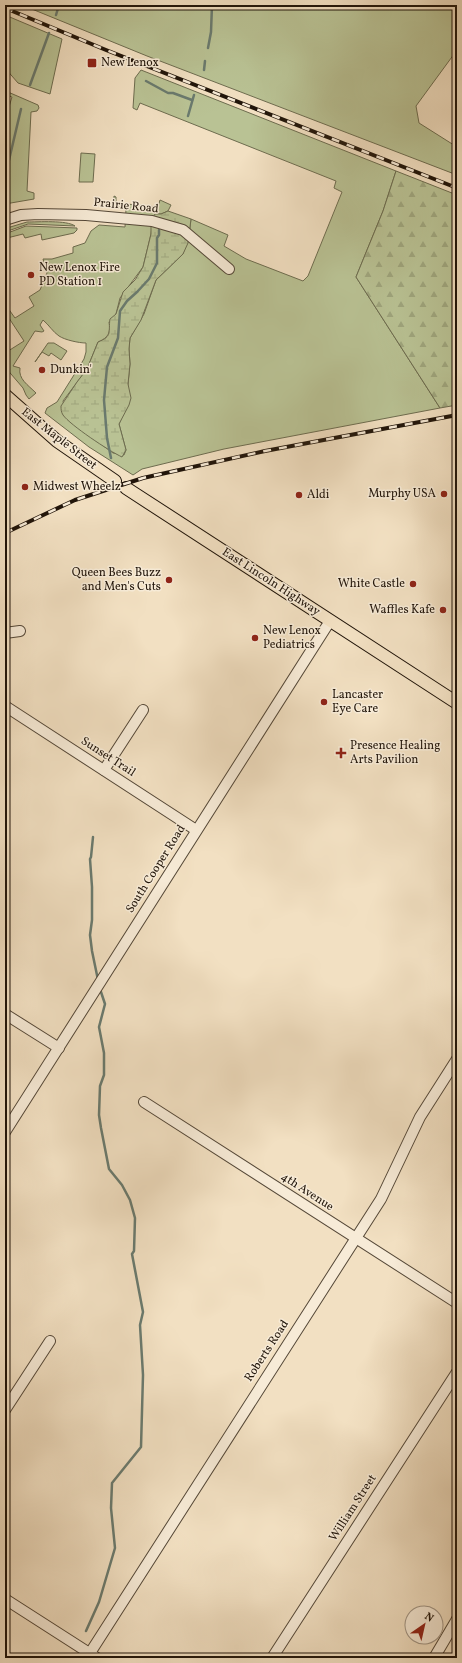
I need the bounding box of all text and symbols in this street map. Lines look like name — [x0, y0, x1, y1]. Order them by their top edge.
place label: New Lenox — [101, 55, 159, 71]
marker: New Lenox — [86, 57, 98, 69]
street label: Prairie Road — [93, 195, 160, 217]
place label: New Lenox Fire PD Station 1 — [39, 260, 120, 290]
marker: New Lenox Fire PD Station 1 — [26, 270, 36, 280]
place label: Dunkin' — [50, 362, 92, 378]
marker: Dunkin' — [37, 365, 47, 375]
street label: East Maple Street — [18, 404, 100, 474]
place label: Midwest Wheelz — [33, 479, 121, 495]
marker: Midwest Wheelz — [20, 482, 30, 492]
place label: Murphy USA — [368, 486, 437, 502]
place label: Aldi — [307, 487, 330, 503]
marker: Murphy USA — [439, 489, 449, 499]
marker: Aldi — [294, 490, 304, 500]
street label: East Lincoln Highway — [219, 544, 324, 620]
place label: Queen Bees Buzz and Men's Cuts — [72, 565, 161, 595]
marker: Queen Bees Buzz and Men's Cuts — [164, 575, 174, 585]
place label: White Castle — [338, 576, 405, 592]
marker: White Castle — [408, 579, 418, 589]
place label: Waffles Kafe — [369, 602, 435, 618]
marker: Waffles Kafe — [438, 605, 448, 615]
place label: New Lenox Pediatrics — [263, 623, 321, 653]
marker: New Lenox Pediatrics — [250, 633, 260, 643]
place label: Lancaster Eye Care — [332, 687, 383, 717]
marker: Lancaster Eye Care — [319, 697, 329, 707]
street label: Sunset Trail — [77, 733, 139, 781]
place label: Presence Healing Arts Pavilion — [350, 738, 440, 768]
marker: Presence Healing Arts Pavilion — [335, 747, 347, 759]
street label: South Cooper Road — [122, 822, 190, 916]
street label: 4th Avenue — [277, 1169, 337, 1215]
street label: Roberts Road — [241, 1317, 293, 1385]
street label: William Street — [325, 1472, 381, 1544]
north arrow — [404, 1605, 444, 1645]
text: N — [421, 1609, 436, 1626]

